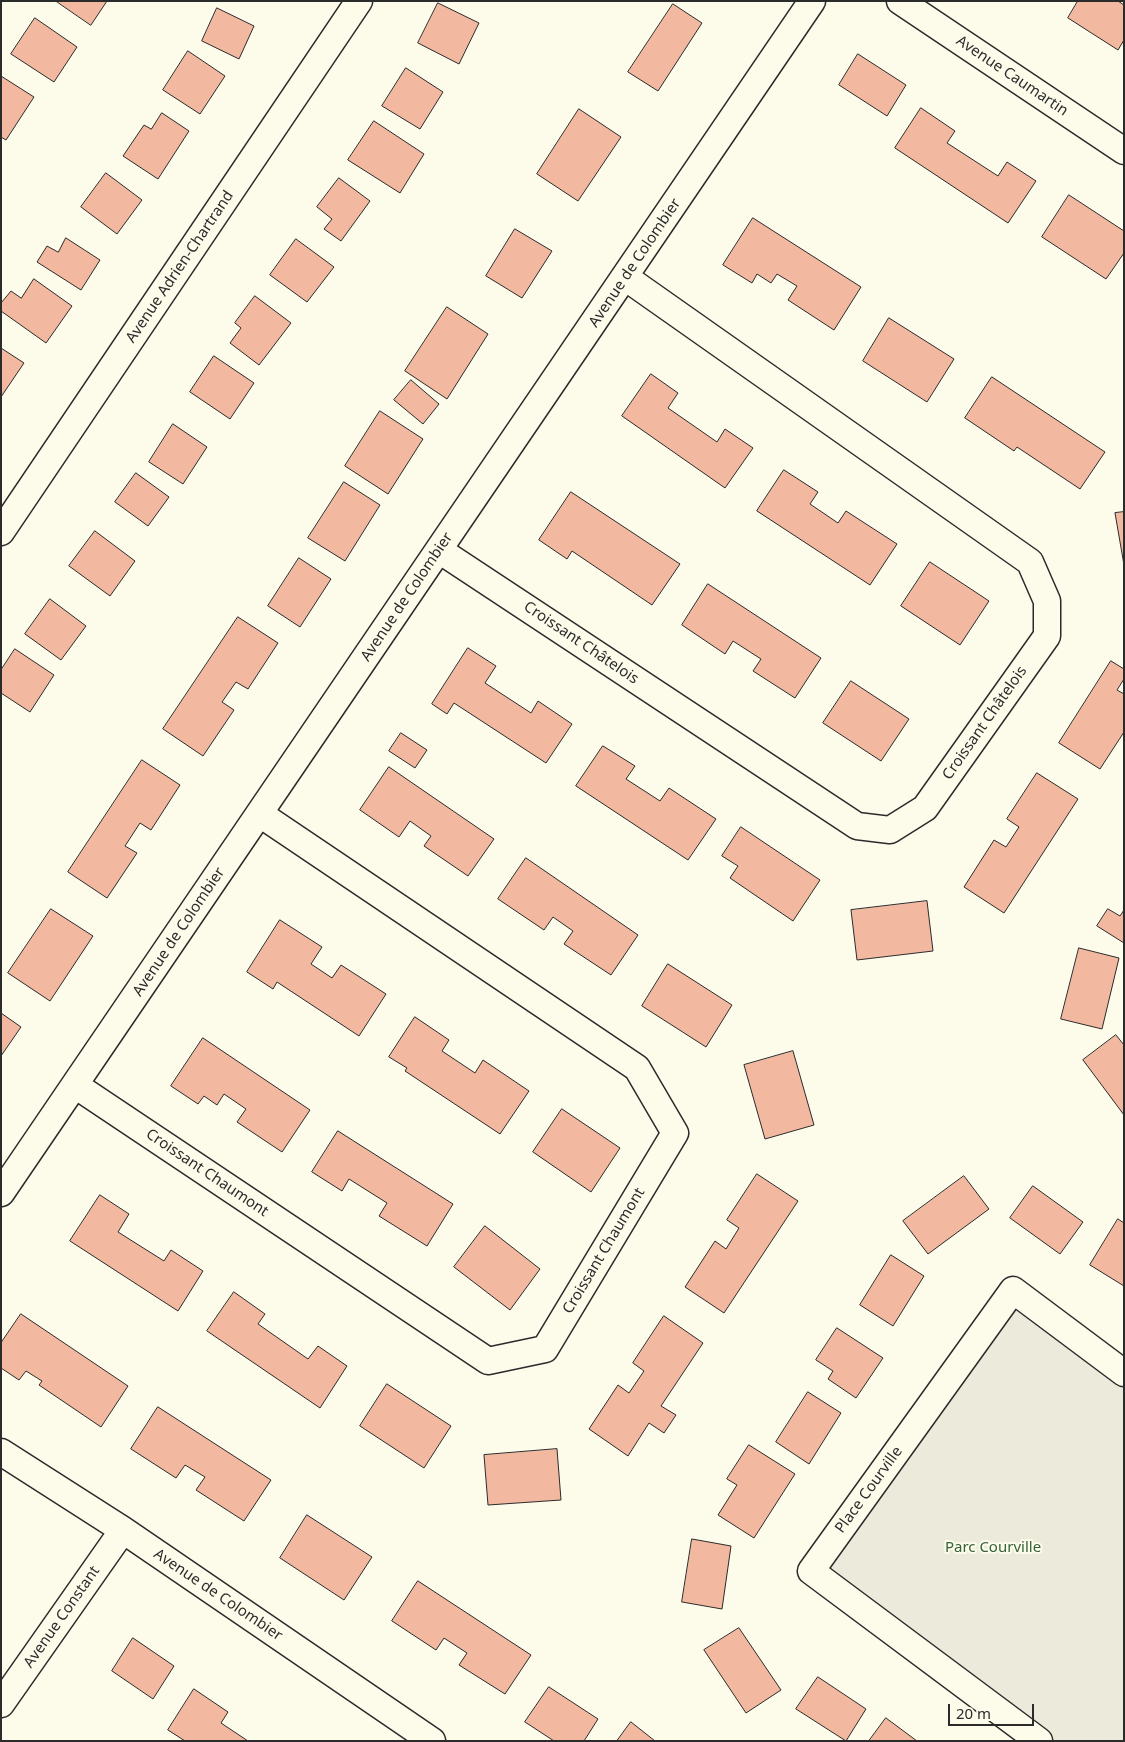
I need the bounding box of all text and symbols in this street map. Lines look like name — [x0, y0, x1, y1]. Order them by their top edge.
street label: Avenue Caumartin — [953, 32, 1071, 120]
street label: Avenue Adrien-Chartrand — [122, 188, 238, 346]
street label: Avenue de Colombier — [585, 195, 685, 331]
street label: Avenue de Colombier — [357, 529, 457, 665]
street label: Croissant Châtelois — [520, 598, 642, 688]
street label: Croissant Châtelois — [939, 663, 1031, 783]
street label: Avenue de Colombier — [129, 864, 229, 1000]
street label: Croissant Chaumont — [142, 1125, 272, 1221]
street label: Croissant Chaumont — [559, 1185, 649, 1317]
street label: Place Courville — [832, 1443, 906, 1537]
park label: Parc Courville — [945, 1539, 1041, 1557]
street label: Avenue de Colombier — [150, 1545, 286, 1645]
street label: Avenue Constant — [20, 1563, 104, 1671]
scale bar — [950, 1694, 1036, 1726]
text: 20 m — [956, 1703, 991, 1723]

